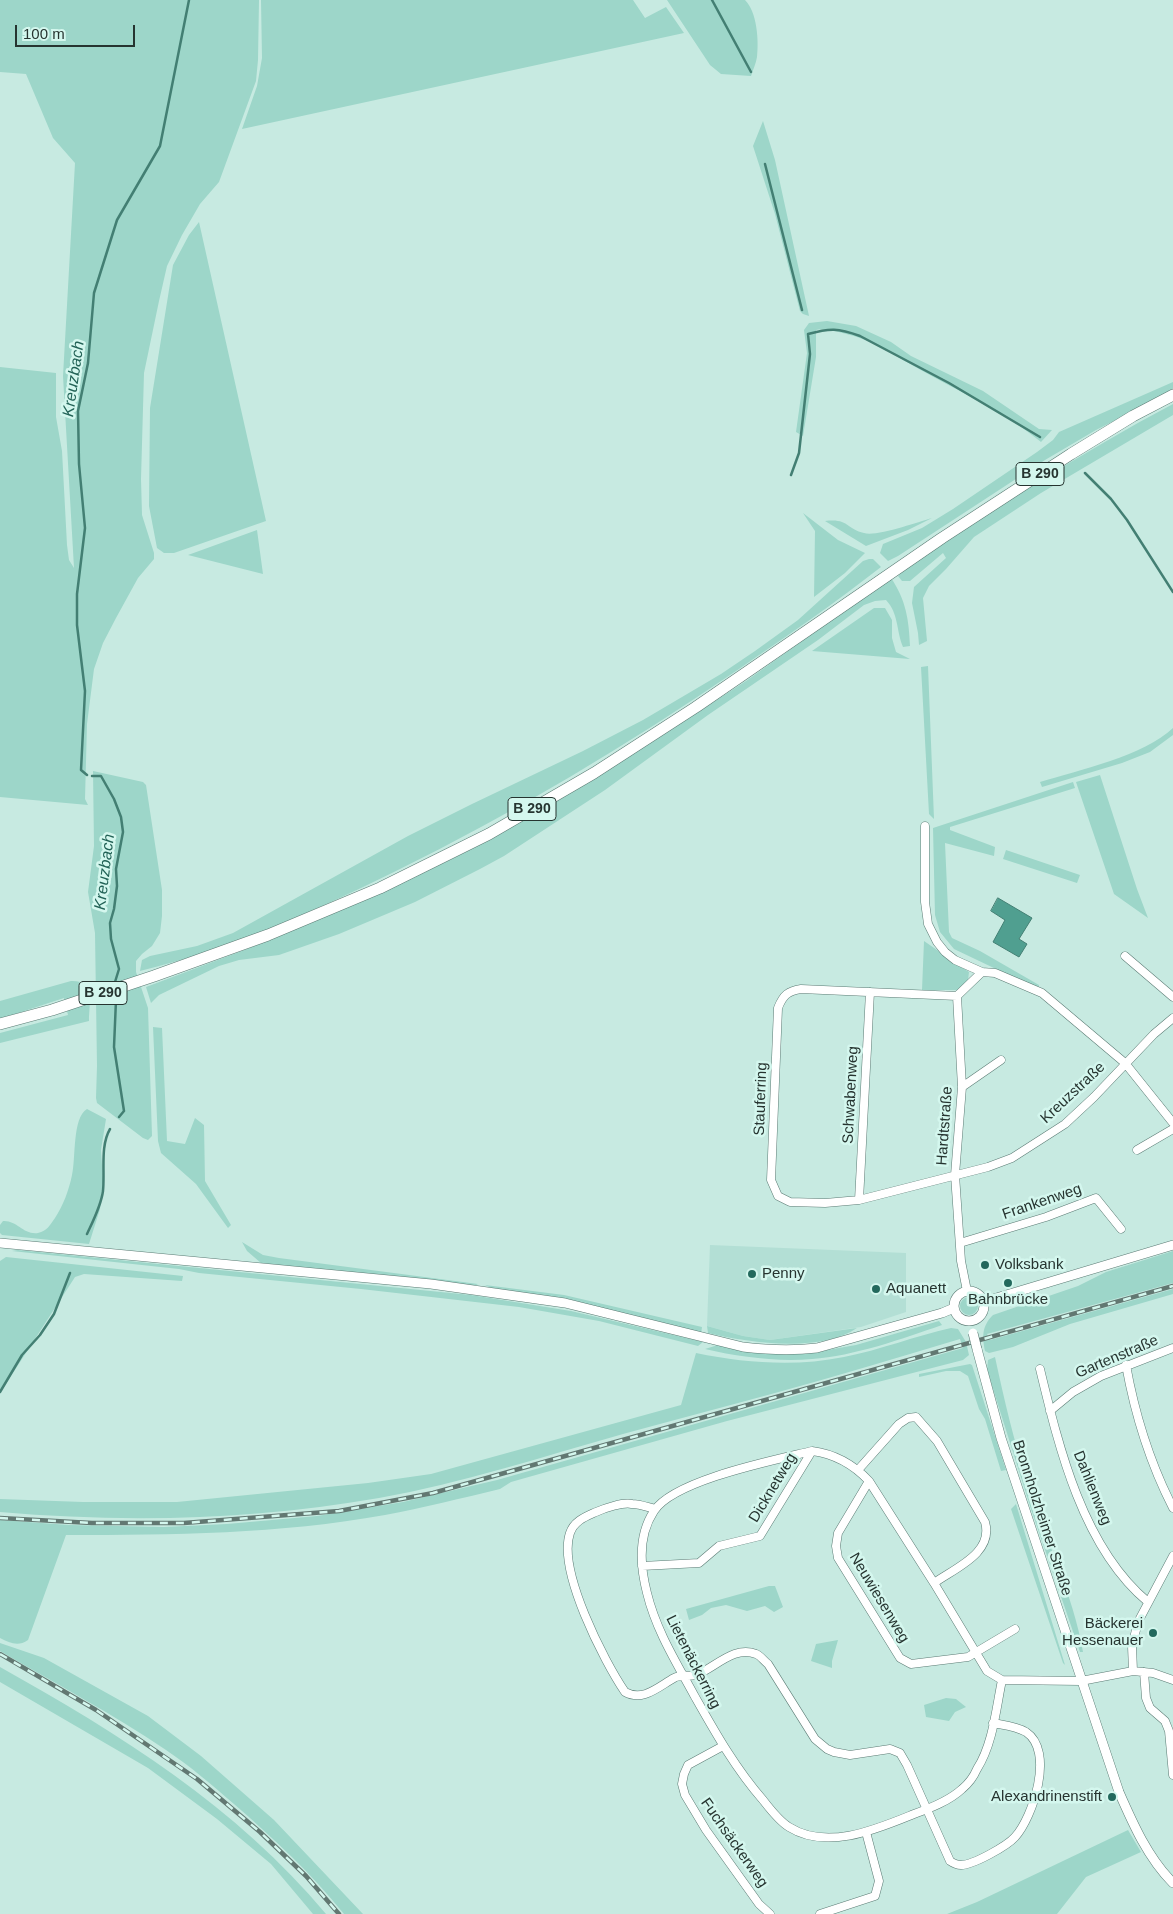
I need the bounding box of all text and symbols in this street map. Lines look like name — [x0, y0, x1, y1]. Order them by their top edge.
scale bar — [18, 15, 138, 47]
text: 100 m — [23, 25, 65, 42]
water label: Kreuzbach — [59, 340, 89, 418]
road number: B 290 — [1016, 462, 1064, 486]
road number: B 290 — [508, 798, 556, 821]
water label: Kreuzbach — [91, 833, 119, 911]
road number: B 290 — [79, 981, 127, 1004]
street label: Schwabenweg — [839, 1046, 863, 1144]
street label: Kreuzstraße — [1037, 1059, 1109, 1127]
street label: Stauferring — [751, 1062, 771, 1136]
street label: Hardtstraße — [933, 1086, 957, 1166]
street label: Frankenweg — [1000, 1180, 1084, 1224]
place label: Volksbank — [995, 1256, 1063, 1274]
marker: Volksbank — [979, 1259, 991, 1271]
place label: Penny — [762, 1265, 805, 1283]
marker: Penny — [746, 1268, 758, 1280]
marker: Bahnbrücke — [1002, 1277, 1014, 1289]
place label: Aquanett — [886, 1280, 946, 1298]
marker: Aquanett — [870, 1283, 882, 1295]
place label: Bahnbrücke — [968, 1291, 1048, 1309]
street label: Gartenstraße — [1073, 1331, 1161, 1383]
street label: Bronnholzheimer Straße — [1008, 1438, 1076, 1598]
street label: Dahlienweg — [1069, 1448, 1115, 1528]
street label: Dicknetweg — [745, 1450, 801, 1526]
street label: Neuwiesenweg — [845, 1550, 913, 1646]
street label: Lietenäckerring — [662, 1612, 724, 1712]
place label: Bäckerei Hessenauer — [1062, 1615, 1143, 1650]
marker: Bäckerei Hessenauer — [1147, 1627, 1159, 1639]
place label: Alexandrinenstift — [991, 1788, 1102, 1806]
marker: Alexandrinenstift — [1106, 1791, 1118, 1803]
street label: Fuchsäckerweg — [697, 1795, 771, 1891]

